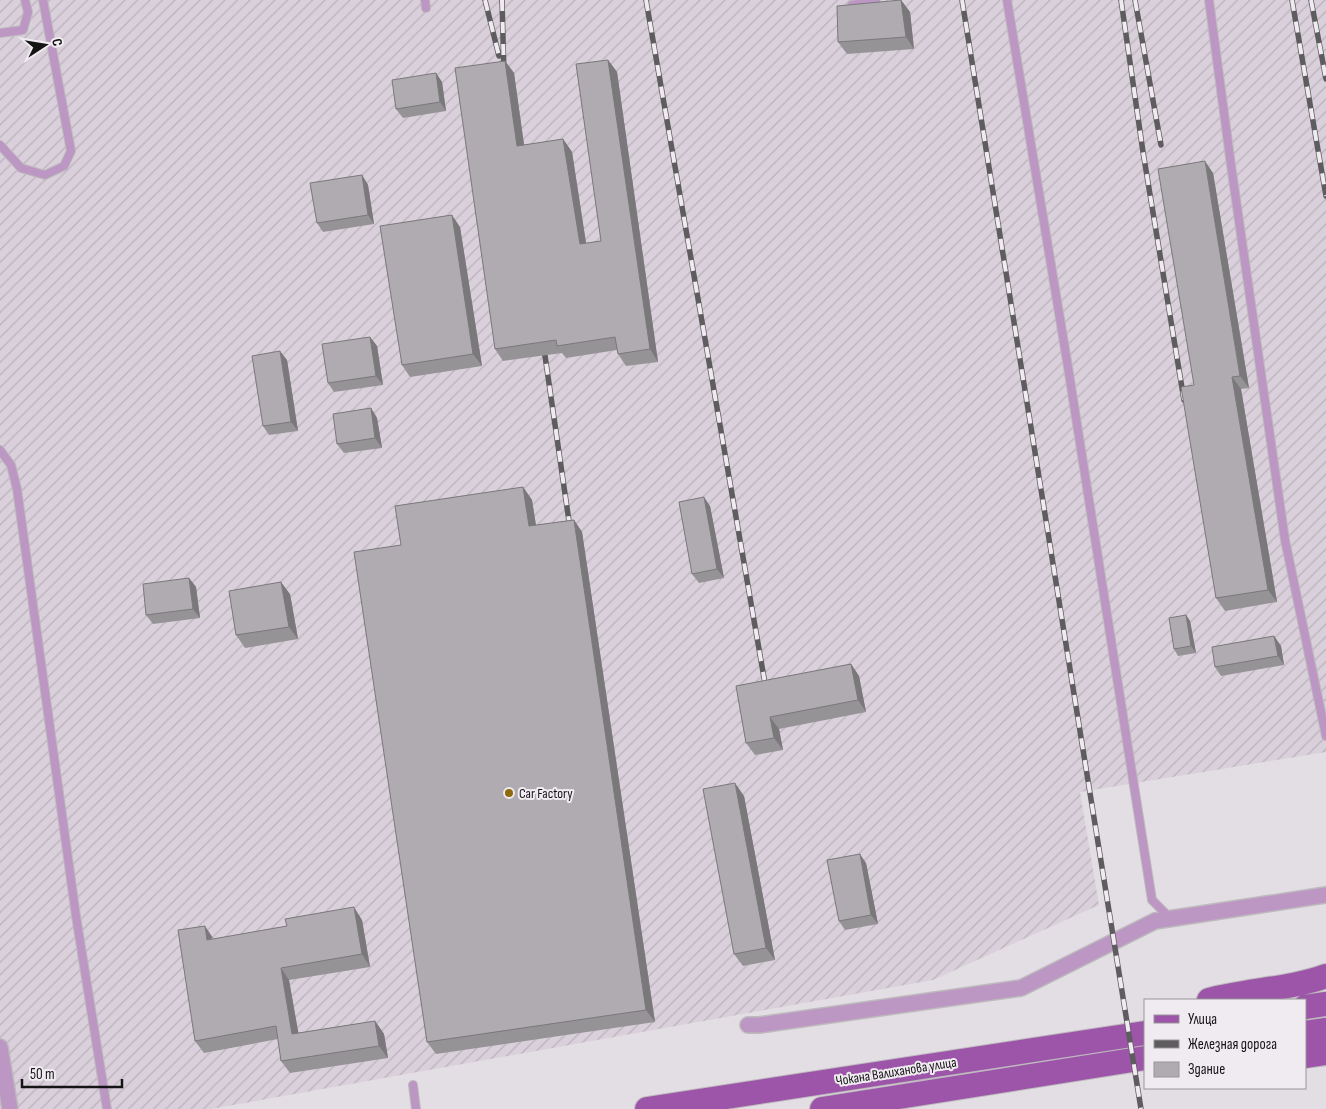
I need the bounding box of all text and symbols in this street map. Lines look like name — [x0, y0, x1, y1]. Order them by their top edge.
north arrow — [20, 20, 70, 70]
text: С — [48, 37, 66, 48]
place label: Car Factory — [519, 785, 573, 802]
marker: Car Factory — [503, 787, 515, 799]
legend — [1144, 999, 1306, 1089]
text: Улица — [1188, 1010, 1217, 1029]
text: Железная дорога — [1188, 1035, 1277, 1054]
street label: Чокана Валиханова улица — [835, 1054, 958, 1089]
scale bar — [22, 1056, 122, 1088]
text: Здание — [1188, 1060, 1225, 1079]
text: 50 m — [30, 1065, 55, 1084]

